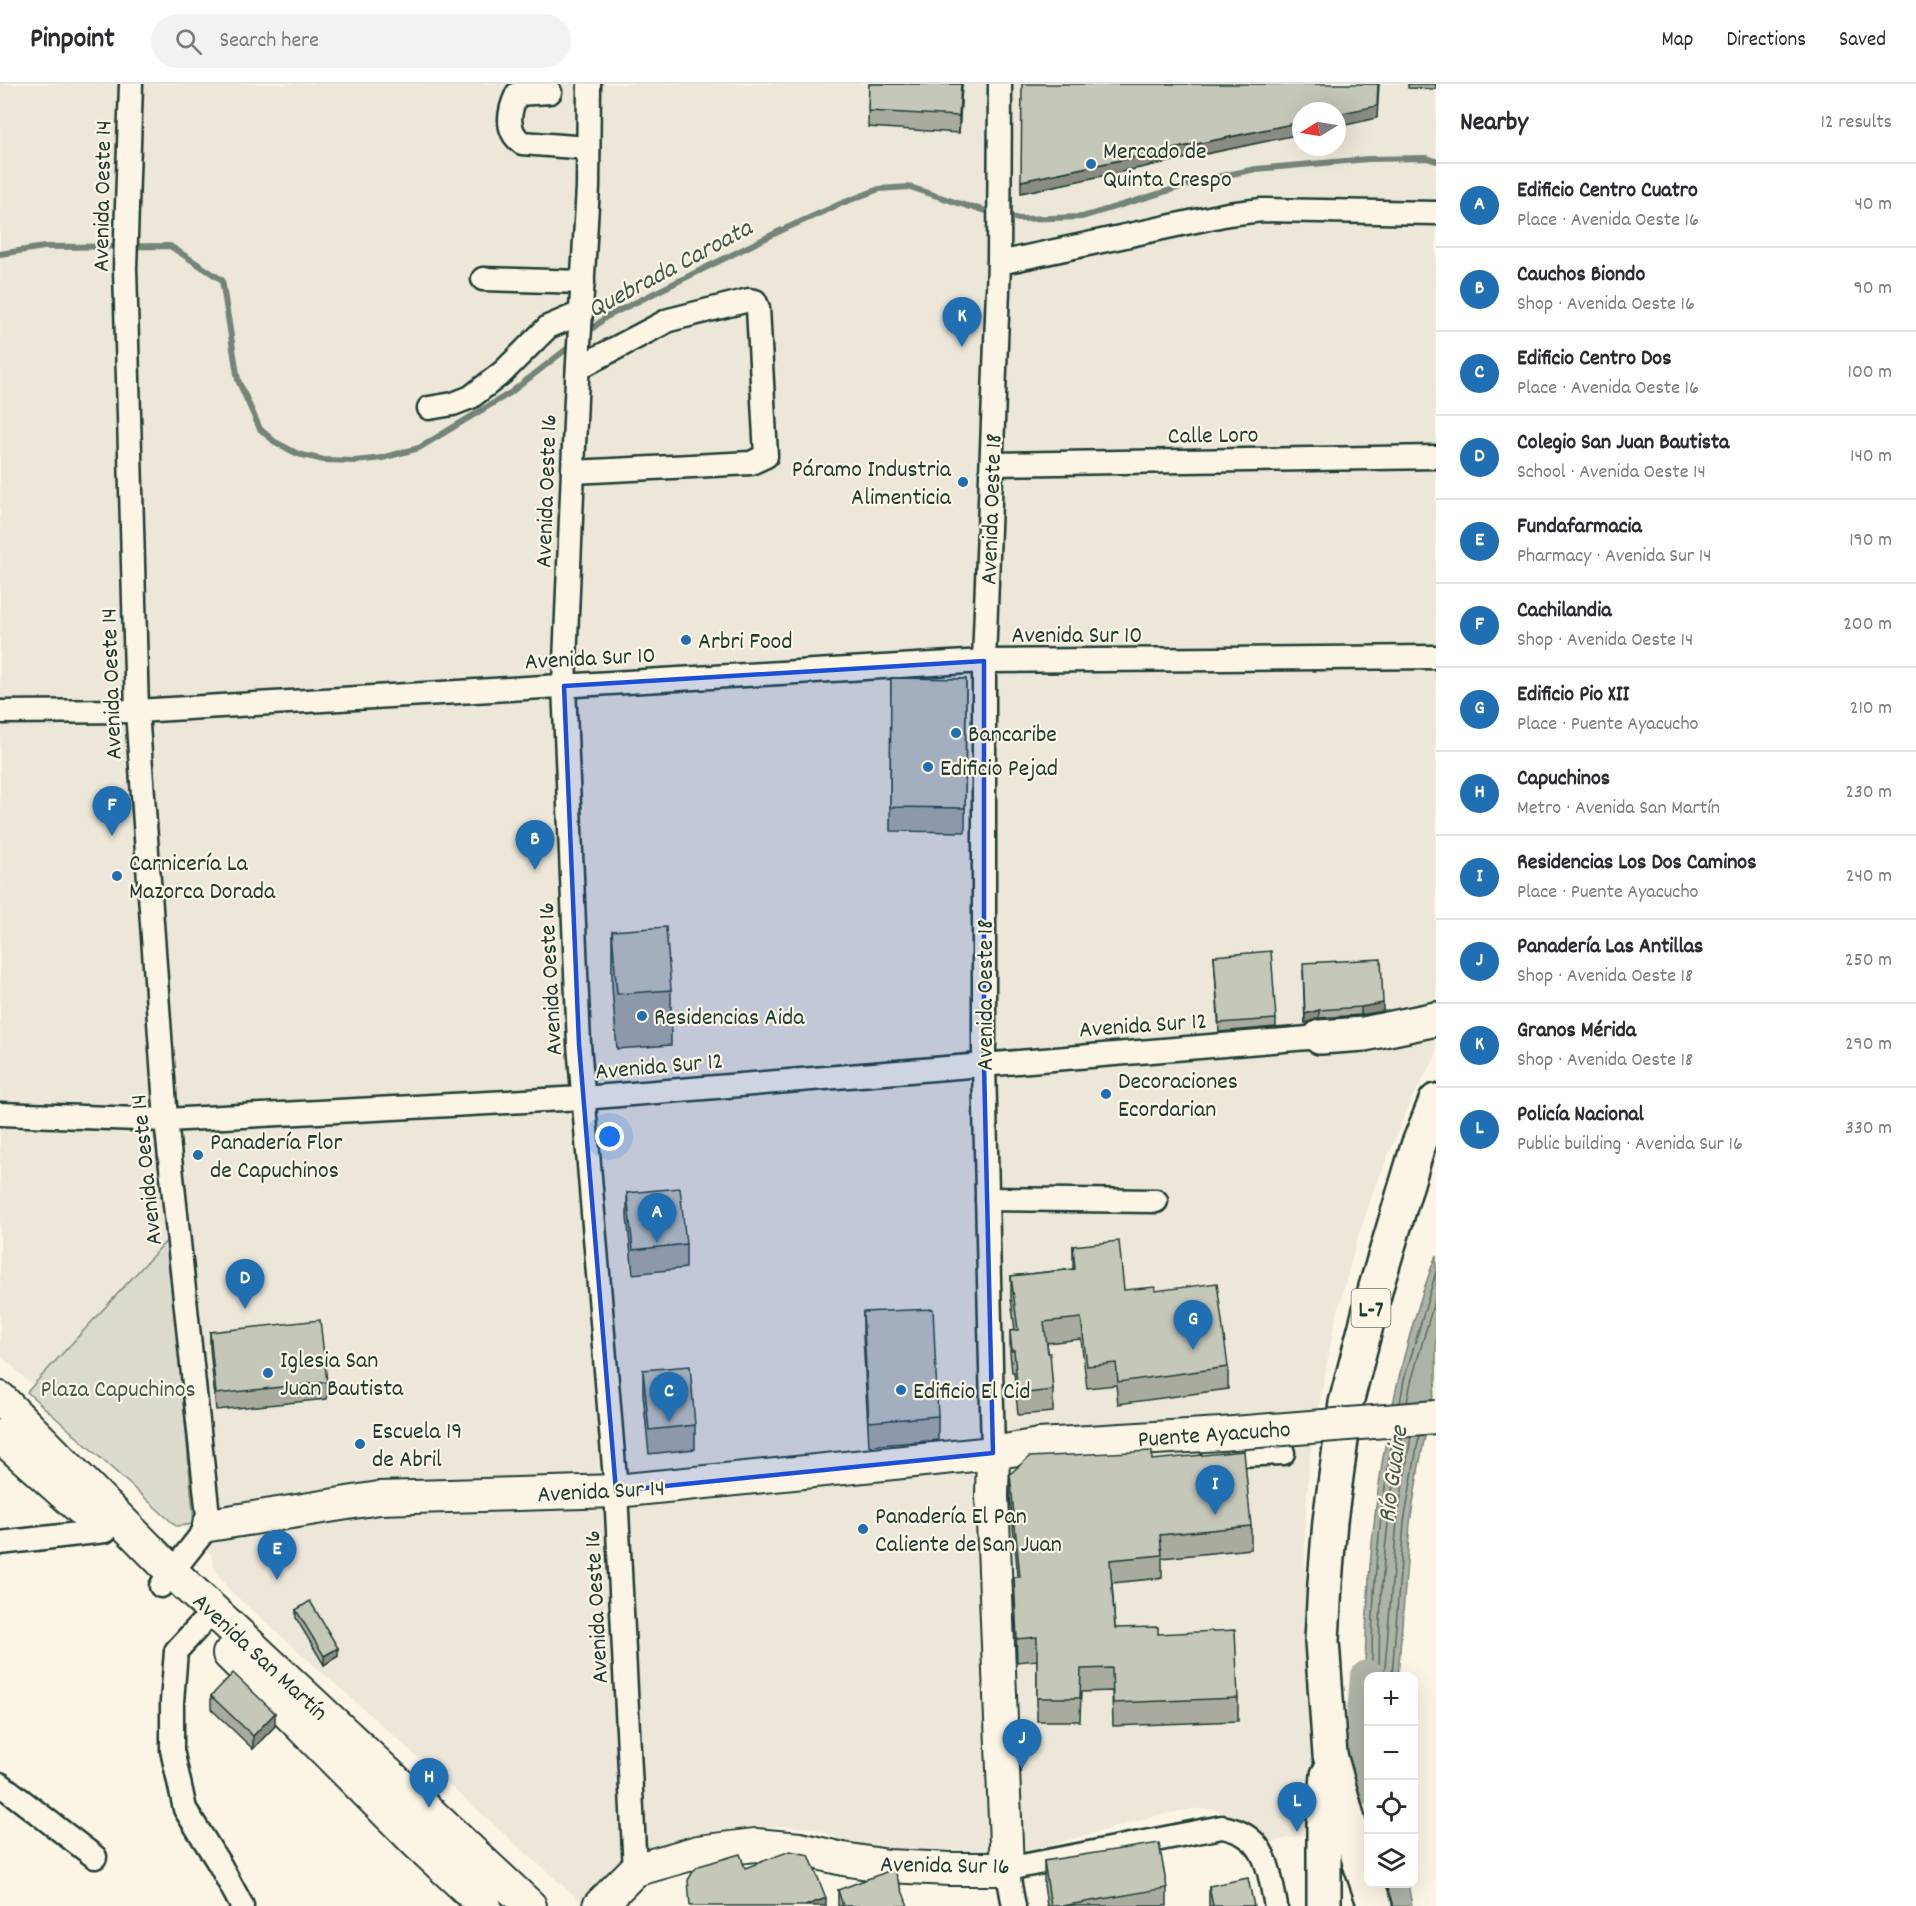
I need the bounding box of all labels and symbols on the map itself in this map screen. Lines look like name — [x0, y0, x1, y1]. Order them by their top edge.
north arrow — [1292, 102, 1346, 156]
street label: Avenida Oeste 14 — [86, 120, 122, 272]
place label: Mercado de Quinta Crespo — [1103, 136, 1232, 198]
marker: Mercado de Quinta Crespo — [1084, 157, 1098, 171]
water label: Quebrada Caroata — [582, 210, 761, 329]
pin: K — [942, 298, 982, 347]
street label: Avenida Oeste 16 — [528, 414, 568, 568]
street label: Calle Loro — [1167, 419, 1259, 455]
street label: Avenida Oeste 18 — [973, 433, 1013, 585]
place label: Páramo Industria Alimenticia — [792, 454, 952, 516]
marker: Páramo Industria Alimenticia — [956, 475, 970, 489]
street label: Avenida Oeste 14 — [93, 607, 133, 760]
street label: Avenida Sur 10 — [1012, 620, 1142, 654]
place label: Arbri Food — [698, 626, 793, 660]
marker: Arbri Food — [679, 633, 693, 647]
street label: Avenida Sur 10 — [524, 640, 656, 680]
place label: Bancaribe — [968, 719, 1057, 753]
marker: Bancaribe — [949, 726, 963, 740]
place label: Edificio Pejad — [940, 753, 1058, 787]
marker: Edificio Pejad — [921, 760, 935, 774]
pin: F — [92, 786, 132, 836]
pin: B — [516, 820, 554, 870]
place label: Carnicería La Mazorca Dorada — [129, 848, 276, 910]
marker: Carnicería La Mazorca Dorada — [110, 869, 124, 883]
street label: Avenida Oeste 16 — [531, 901, 573, 1056]
street label: Avenida Oeste 18 — [970, 919, 1004, 1071]
place label: Residencias Aida — [654, 1002, 805, 1036]
street label: Avenida Sur 12 — [1078, 1006, 1208, 1048]
marker: Residencias Aida — [635, 1009, 649, 1023]
street label: Avenida Sur 12 — [594, 1045, 725, 1091]
place label: Decoraciones Ecordarian — [1118, 1066, 1238, 1128]
marker: Decoraciones Ecordarian — [1099, 1087, 1113, 1101]
street label: Avenida Oeste 14 — [123, 1092, 173, 1247]
your location — [595, 1122, 624, 1151]
place label: Panadería Flor de Capuchinos — [210, 1127, 342, 1189]
marker: Panadería Flor de Capuchinos — [191, 1148, 205, 1162]
pin: A — [638, 1194, 676, 1243]
pin: D — [226, 1260, 264, 1309]
road number: L-7 — [1352, 1289, 1390, 1327]
pin: G — [1174, 1300, 1212, 1350]
place label: Iglesia San Juan Bautista — [280, 1345, 404, 1407]
marker: Iglesia San Juan Bautista — [261, 1366, 275, 1380]
pin: C — [650, 1372, 688, 1422]
park label: Plaza Capuchinos — [40, 1374, 196, 1408]
place label: Edificio El Cid — [913, 1376, 1030, 1410]
marker: Edificio El Cid — [894, 1383, 908, 1397]
street label: Puente Ayacucho — [1137, 1414, 1292, 1458]
place label: Escuela 19 de Abril — [372, 1416, 462, 1478]
water label: Río Guaire — [1369, 1422, 1420, 1525]
marker: Escuela 19 de Abril — [353, 1437, 367, 1451]
pin: I — [1196, 1466, 1234, 1515]
street label: Avenida Sur 14 — [536, 1473, 666, 1513]
place label: Panadería El Pan Caliente de San Juan — [875, 1501, 1062, 1563]
marker: Panadería El Pan Caliente de San Juan — [856, 1522, 870, 1536]
street label: Avenida Oeste 16 — [577, 1529, 619, 1684]
pin: E — [258, 1530, 296, 1580]
street label: Avenida San Martín — [184, 1586, 334, 1730]
pin: J — [1002, 1720, 1042, 1769]
pin: H — [410, 1758, 448, 1808]
pin: L — [1278, 1782, 1316, 1832]
street label: Avenida Sur 16 — [880, 1849, 1010, 1885]

